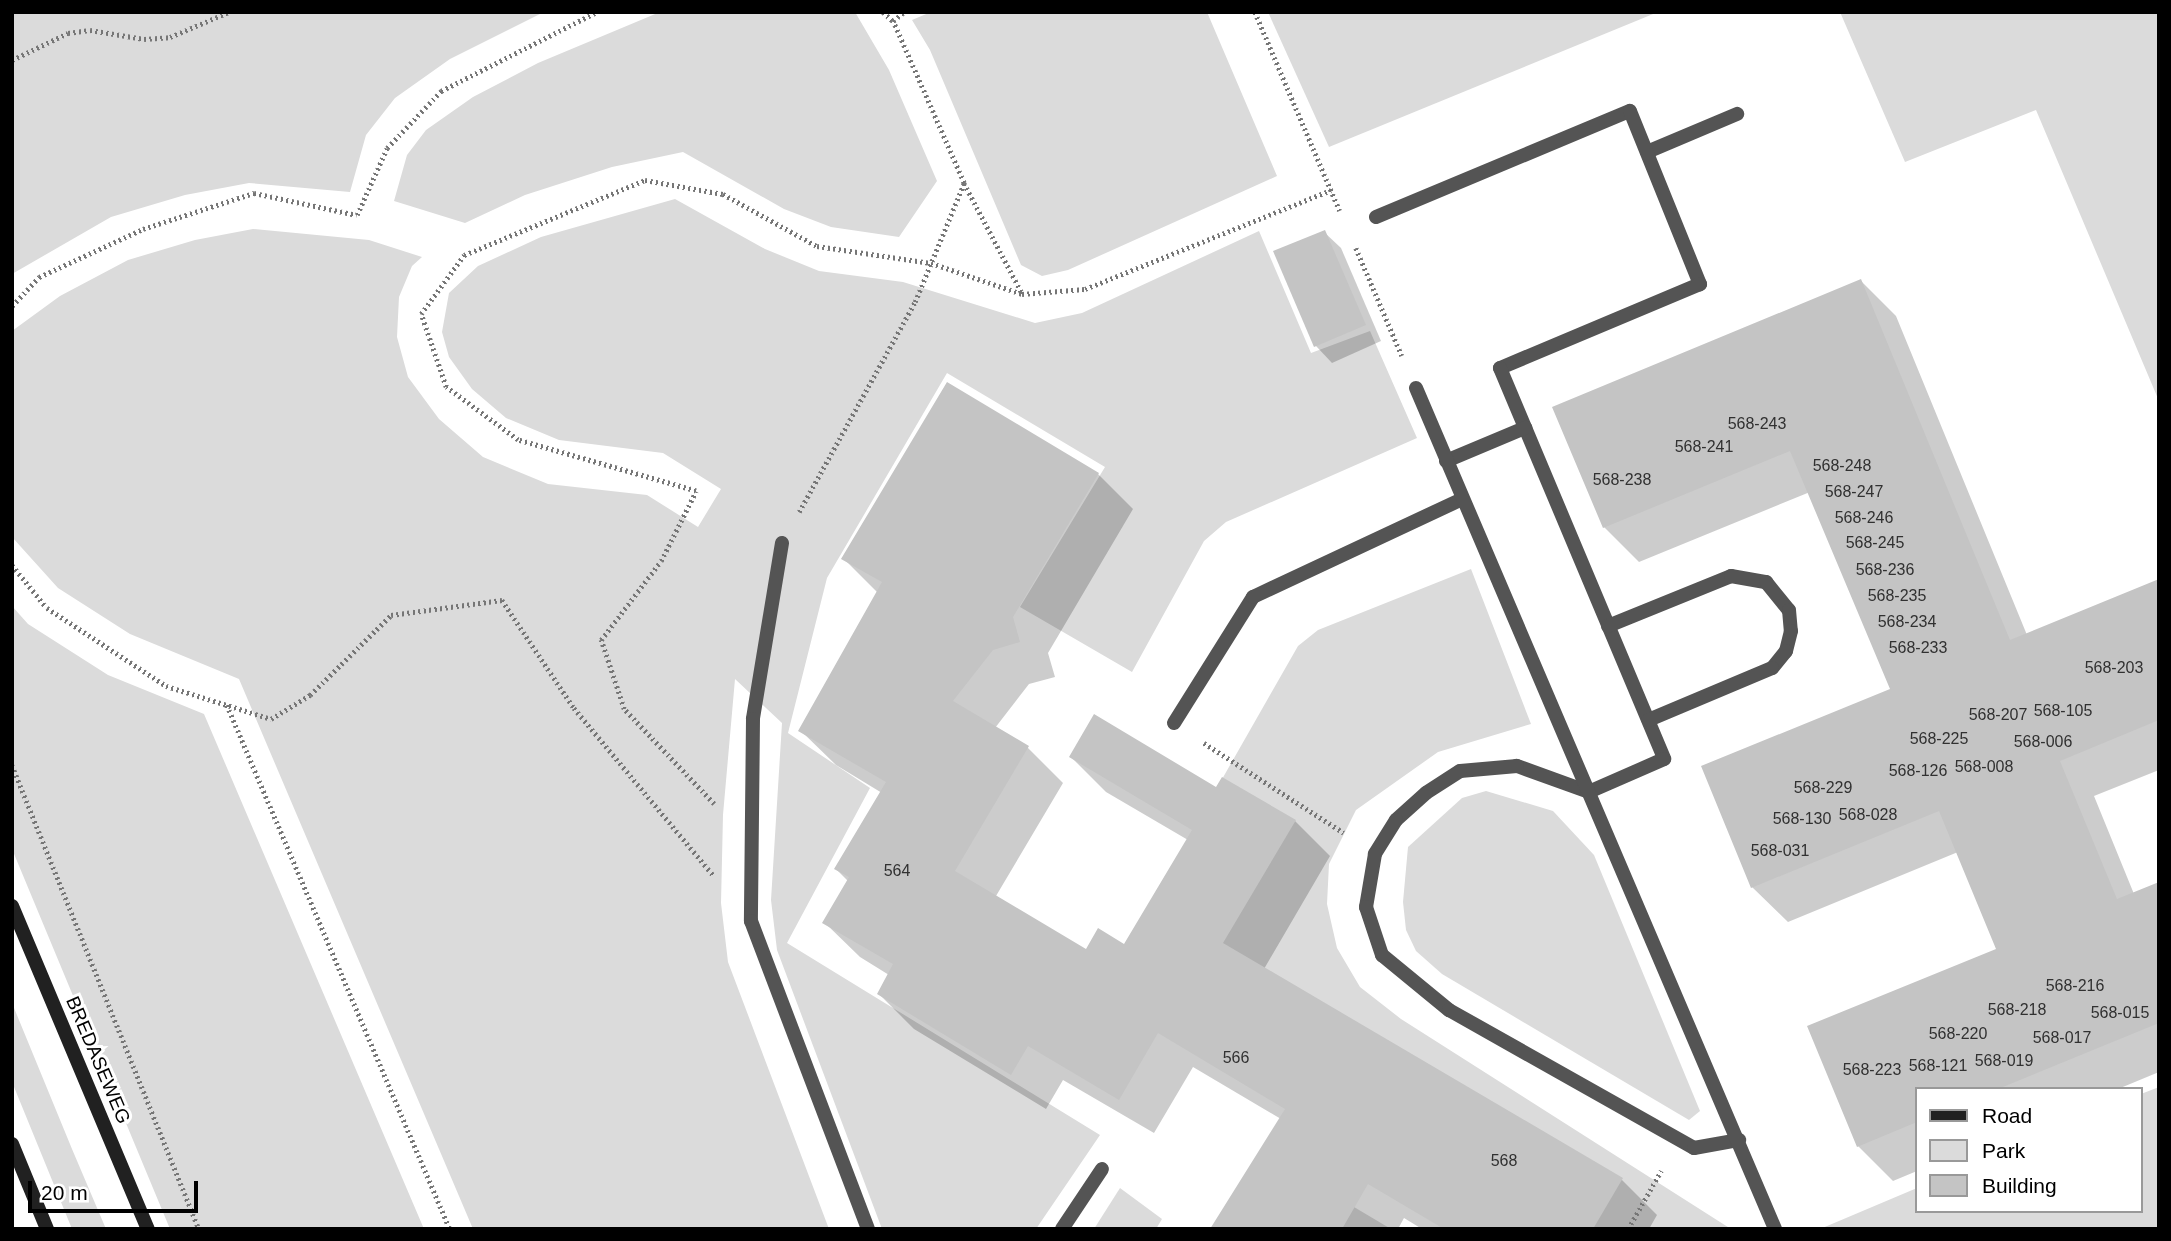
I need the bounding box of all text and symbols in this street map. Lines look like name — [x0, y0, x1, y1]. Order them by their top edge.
house number: 568-243 — [1728, 414, 1786, 434]
house number: 568-241 — [1675, 437, 1733, 457]
house number: 568-248 — [1813, 456, 1871, 476]
house number: 568-238 — [1593, 470, 1651, 490]
house number: 568-247 — [1825, 482, 1883, 502]
house number: 568-246 — [1835, 508, 1893, 528]
house number: 568-245 — [1846, 533, 1904, 553]
house number: 568-236 — [1856, 560, 1914, 580]
house number: 568-235 — [1868, 586, 1926, 606]
house number: 568-234 — [1878, 612, 1936, 632]
house number: 568-233 — [1889, 638, 1947, 658]
house number: 568-203 — [2085, 658, 2143, 678]
house number: 568-105 — [2034, 701, 2092, 721]
house number: 568-207 — [1969, 705, 2027, 725]
house number: 568-225 — [1910, 729, 1968, 749]
house number: 568-006 — [2014, 732, 2072, 752]
house number: 568-008 — [1955, 757, 2013, 777]
house number: 568-126 — [1889, 761, 1947, 781]
house number: 568-229 — [1794, 778, 1852, 798]
house number: 568-028 — [1839, 805, 1897, 825]
house number: 568-130 — [1773, 809, 1831, 829]
house number: 568-031 — [1751, 841, 1809, 861]
house number: 564 — [884, 861, 910, 881]
house number: 568-216 — [2046, 976, 2104, 996]
street label: BREDASEWEG — [61, 993, 135, 1127]
house number: 568-218 — [1988, 1000, 2046, 1020]
house number: 568-015 — [2091, 1003, 2149, 1023]
house number: 568-220 — [1929, 1024, 1987, 1044]
house number: 568-017 — [2033, 1028, 2091, 1048]
house number: 566 — [1223, 1048, 1249, 1068]
house number: 568-019 — [1975, 1051, 2033, 1071]
house number: 568-121 — [1909, 1056, 1967, 1076]
house number: 568-223 — [1843, 1060, 1901, 1080]
legend — [1916, 1087, 2143, 1213]
text: Road — [1982, 1104, 2032, 1127]
text: Park — [1982, 1139, 2025, 1162]
house number: 568 — [1491, 1151, 1517, 1171]
scale bar — [32, 1168, 201, 1212]
text: Building — [1982, 1174, 2057, 1197]
text: 20 m — [41, 1181, 88, 1204]

